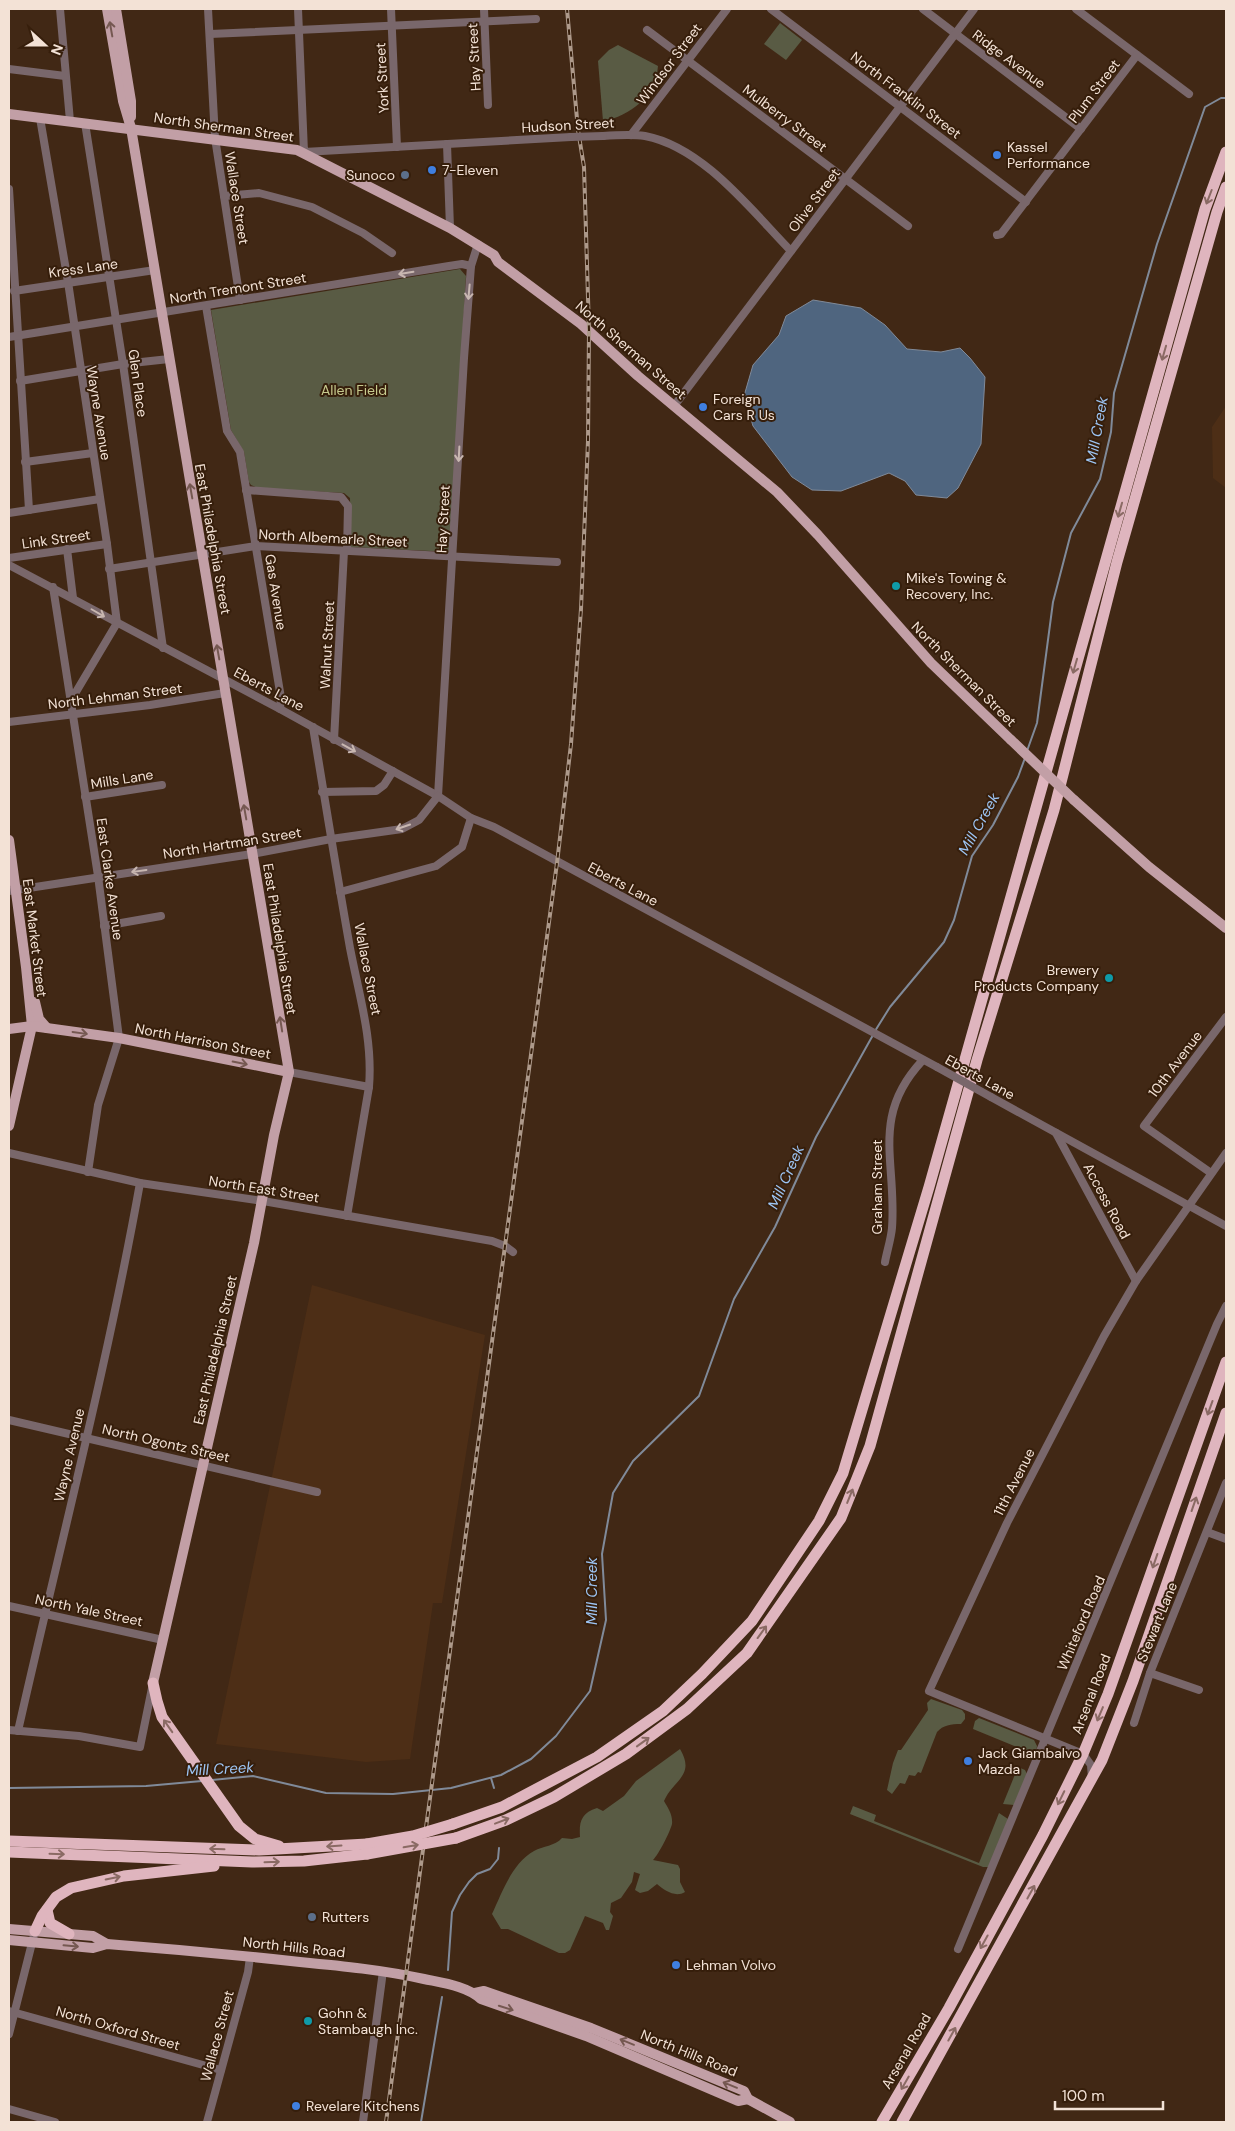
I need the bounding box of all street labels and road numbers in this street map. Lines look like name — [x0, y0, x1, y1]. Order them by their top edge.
street label: Windsor Street — [632, 20, 706, 108]
street label: Hay Street — [463, 23, 485, 91]
street label: Ridge Avenue — [969, 26, 1049, 92]
street label: York Street — [371, 42, 393, 114]
street label: North Franklin Street — [847, 48, 965, 142]
street label: Plum Street — [1064, 56, 1124, 126]
street label: Mulberry Street — [739, 80, 831, 156]
street label: North Sherman Street — [153, 108, 295, 146]
street label: Hudson Street — [521, 114, 615, 136]
street label: Wallace Street — [221, 150, 253, 246]
street label: Olive Street — [784, 164, 844, 236]
street label: Kress Lane — [47, 254, 119, 282]
street label: North Tremont Street — [168, 268, 308, 308]
street label: North Sherman Street — [572, 297, 690, 403]
street label: Glen Place — [124, 348, 152, 418]
street label: Wayne Avenue — [83, 365, 115, 462]
street label: East Philadelphia Street — [191, 462, 235, 616]
street label: Hay Street — [432, 485, 454, 553]
street label: Link Street — [20, 525, 92, 553]
street label: North Albemarle Street — [258, 525, 408, 551]
street label: Gas Avenue — [261, 553, 291, 631]
street label: Walnut Street — [316, 600, 338, 690]
street label: North Sherman Street — [908, 618, 1020, 730]
street label: Eberts Lane — [231, 663, 307, 715]
street label: North Lehman Street — [47, 679, 183, 713]
street label: Mills Lane — [89, 765, 155, 793]
street label: East Clarke Avenue — [93, 817, 127, 941]
street label: North Hartman Street — [162, 823, 302, 863]
street label: Eberts Lane — [585, 858, 661, 910]
street label: East Philadelphia Street — [259, 862, 301, 1016]
street label: East Market Street — [19, 878, 51, 998]
street label: Wallace Street — [350, 921, 386, 1017]
street label: North Harrison Street — [134, 1019, 272, 1063]
street label: 10th Avenue — [1144, 1027, 1206, 1101]
street label: Eberts Lane — [942, 1050, 1018, 1104]
street label: Graham Street — [868, 1140, 886, 1234]
street label: Access Road — [1080, 1160, 1134, 1242]
street label: North East Street — [207, 1171, 321, 1207]
street label: East Philadelphia Street — [189, 1274, 241, 1426]
street label: Wayne Avenue — [50, 1406, 89, 1503]
street label: North Ogontz Street — [100, 1420, 232, 1466]
street label: 11th Avenue — [989, 1445, 1039, 1519]
street label: Whiteford Road — [1053, 1573, 1109, 1673]
street label: Stewart Lane — [1133, 1579, 1181, 1665]
street label: North Yale Street — [34, 1590, 144, 1630]
street label: Arsenal Road — [1067, 1651, 1115, 1737]
street label: North Hills Road — [242, 1933, 346, 1961]
street label: Wallace Street — [196, 1988, 238, 2084]
street label: North Oxford Street — [54, 2002, 182, 2054]
street label: Arsenal Road — [877, 2010, 935, 2092]
street label: North Hills Road — [638, 2025, 740, 2081]

